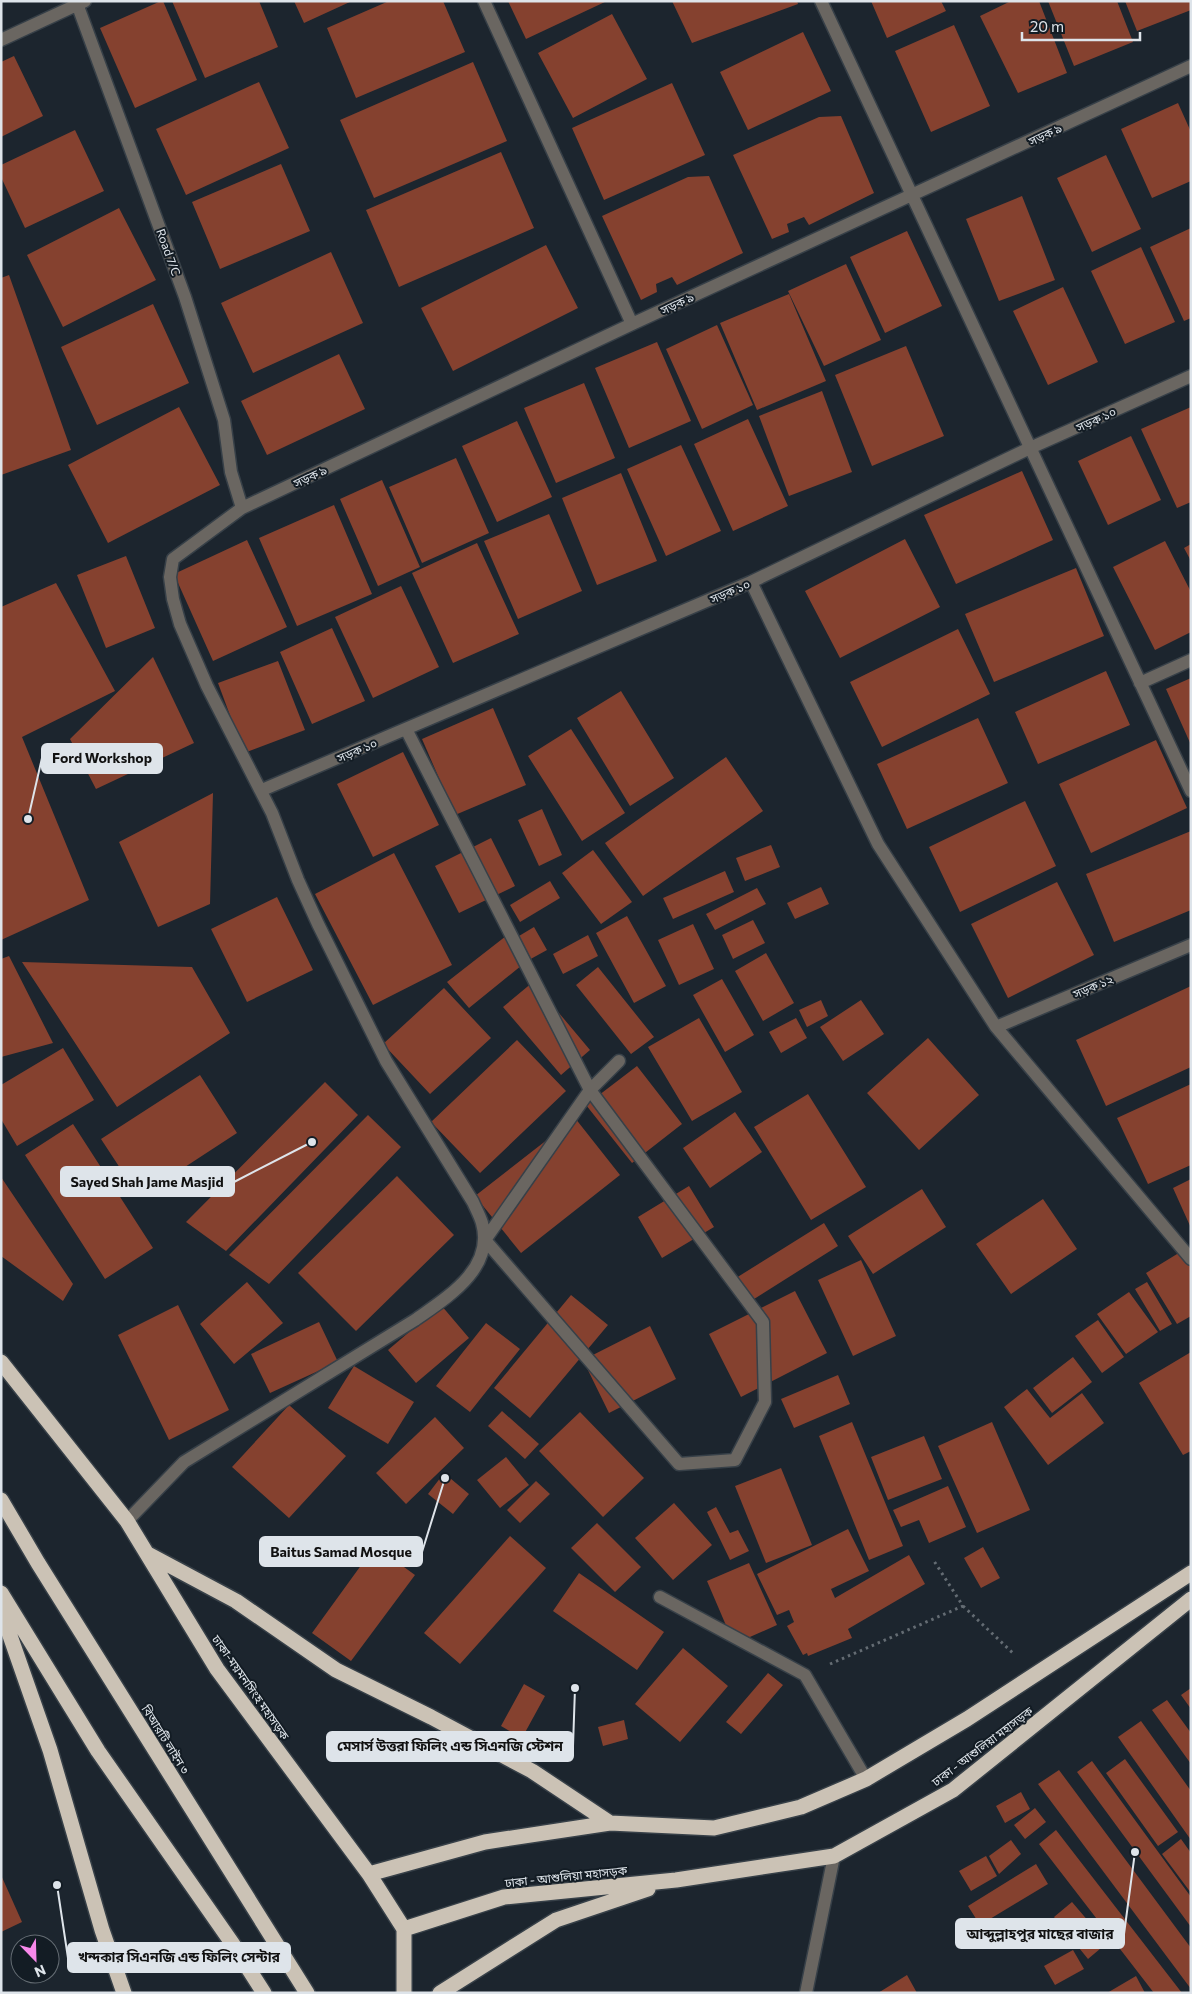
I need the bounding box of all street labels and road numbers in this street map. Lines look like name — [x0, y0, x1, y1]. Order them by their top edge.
street label: সড়ক ৯ — [1025, 120, 1064, 149]
street label: Road 7/C — [154, 227, 184, 277]
street label: সড়ক ৯ — [657, 289, 696, 318]
street label: সড়ক ১০ — [1073, 404, 1119, 435]
street label: সড়ক ৯ — [290, 462, 329, 491]
street label: সড়ক ১০ — [707, 576, 753, 607]
street label: সড়ক ১০ — [334, 735, 380, 766]
street label: সড়ক ১২ — [1070, 971, 1116, 1002]
street label: ঢাকা-ময়মনসিংহ মহাসড়ক — [208, 1631, 293, 1743]
street label: বিআরটি লাইন ৩ — [139, 1701, 193, 1776]
street label: ঢাকা - আশুলিয়া মহাসড়ক — [928, 1703, 1036, 1790]
street label: ঢাকা - আশুলিয়া মহাসড়ক — [503, 1863, 628, 1890]

